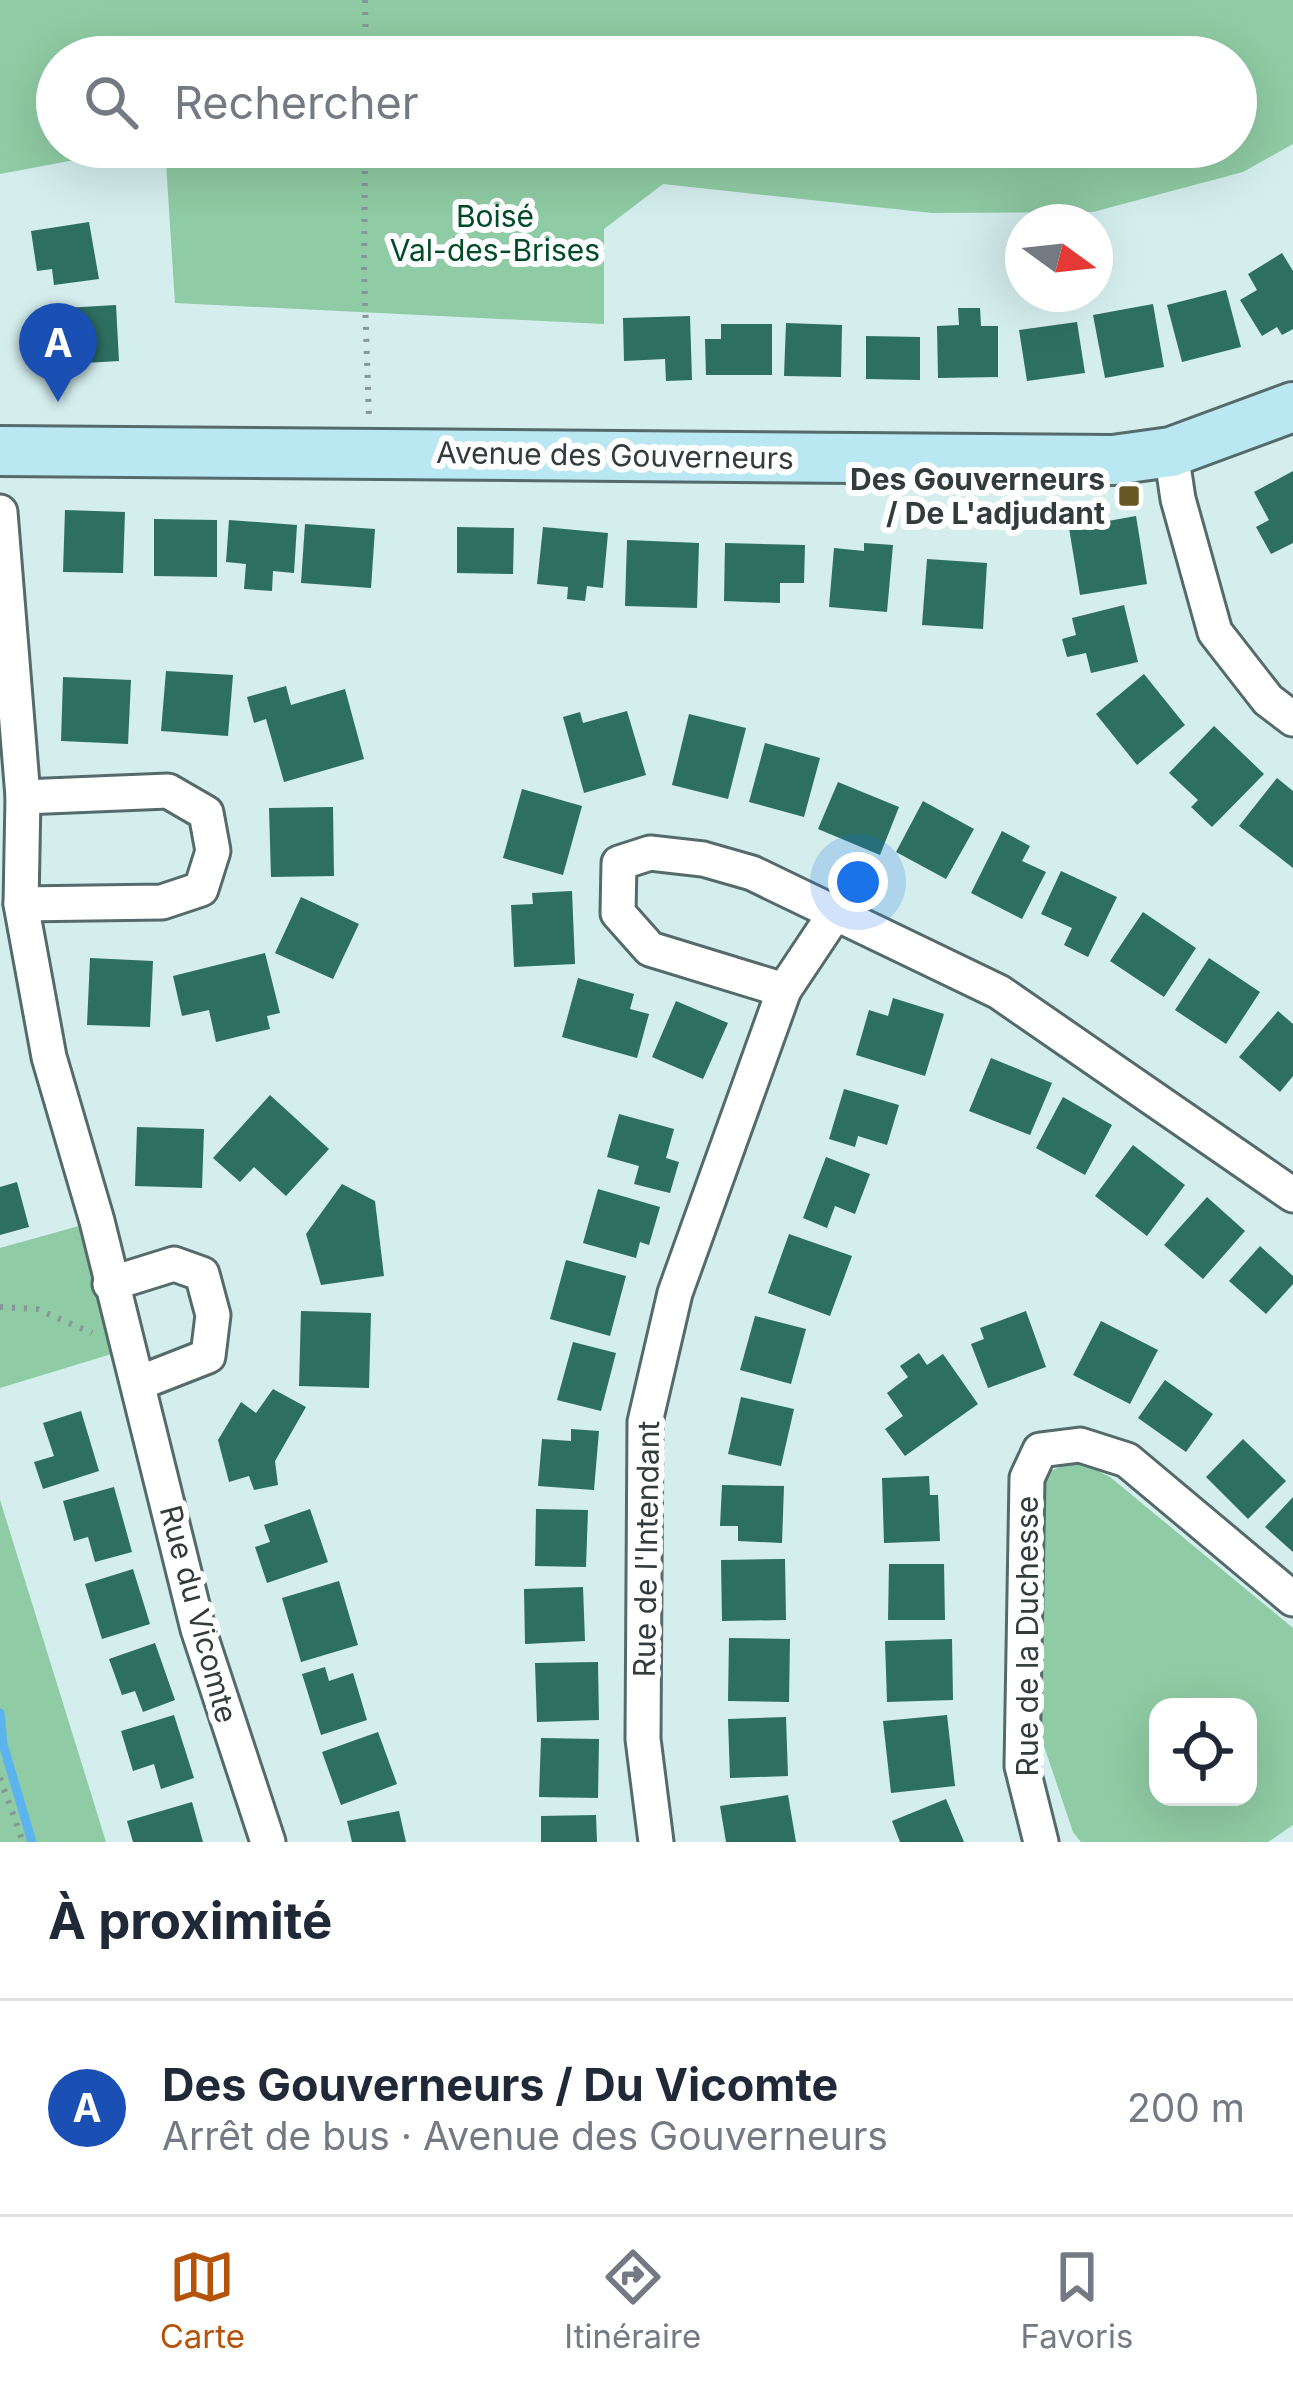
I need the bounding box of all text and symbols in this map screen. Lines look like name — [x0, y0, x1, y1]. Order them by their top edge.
search box — [36, 36, 1257, 168]
icon: search — [78, 69, 144, 135]
text: Rechercher — [174, 75, 419, 130]
park label: Boisé Val-des-Brises — [390, 198, 600, 268]
north arrow — [1005, 204, 1113, 312]
pin: A — [19, 303, 97, 402]
street label: Avenue des Gouverneurs — [436, 434, 794, 476]
place label: Des Gouverneurs / De L'adjudant — [850, 461, 1105, 531]
marker: Des Gouverneurs / De L'adjudant — [1116, 483, 1142, 509]
your location — [828, 852, 888, 912]
street label: Rue de l'Intendant — [626, 1420, 666, 1678]
street label: Rue de la Duchesse — [1009, 1496, 1045, 1776]
street label: Rue du Vicomte — [153, 1501, 245, 1727]
map controls — [1149, 1698, 1257, 1806]
button: locate — [1149, 1698, 1257, 1806]
text: À proximité — [48, 1890, 332, 1951]
text: Des Gouverneurs / Du Vicomte — [162, 2057, 838, 2112]
text: A — [72, 2084, 102, 2131]
text: 200 m — [1127, 2084, 1245, 2131]
text: Arrêt de bus · Avenue des Gouverneurs — [162, 2112, 888, 2159]
tab: Carte — [160, 2244, 245, 2356]
tab: Itinéraire — [564, 2244, 701, 2356]
tab: Favoris — [1021, 2244, 1133, 2356]

